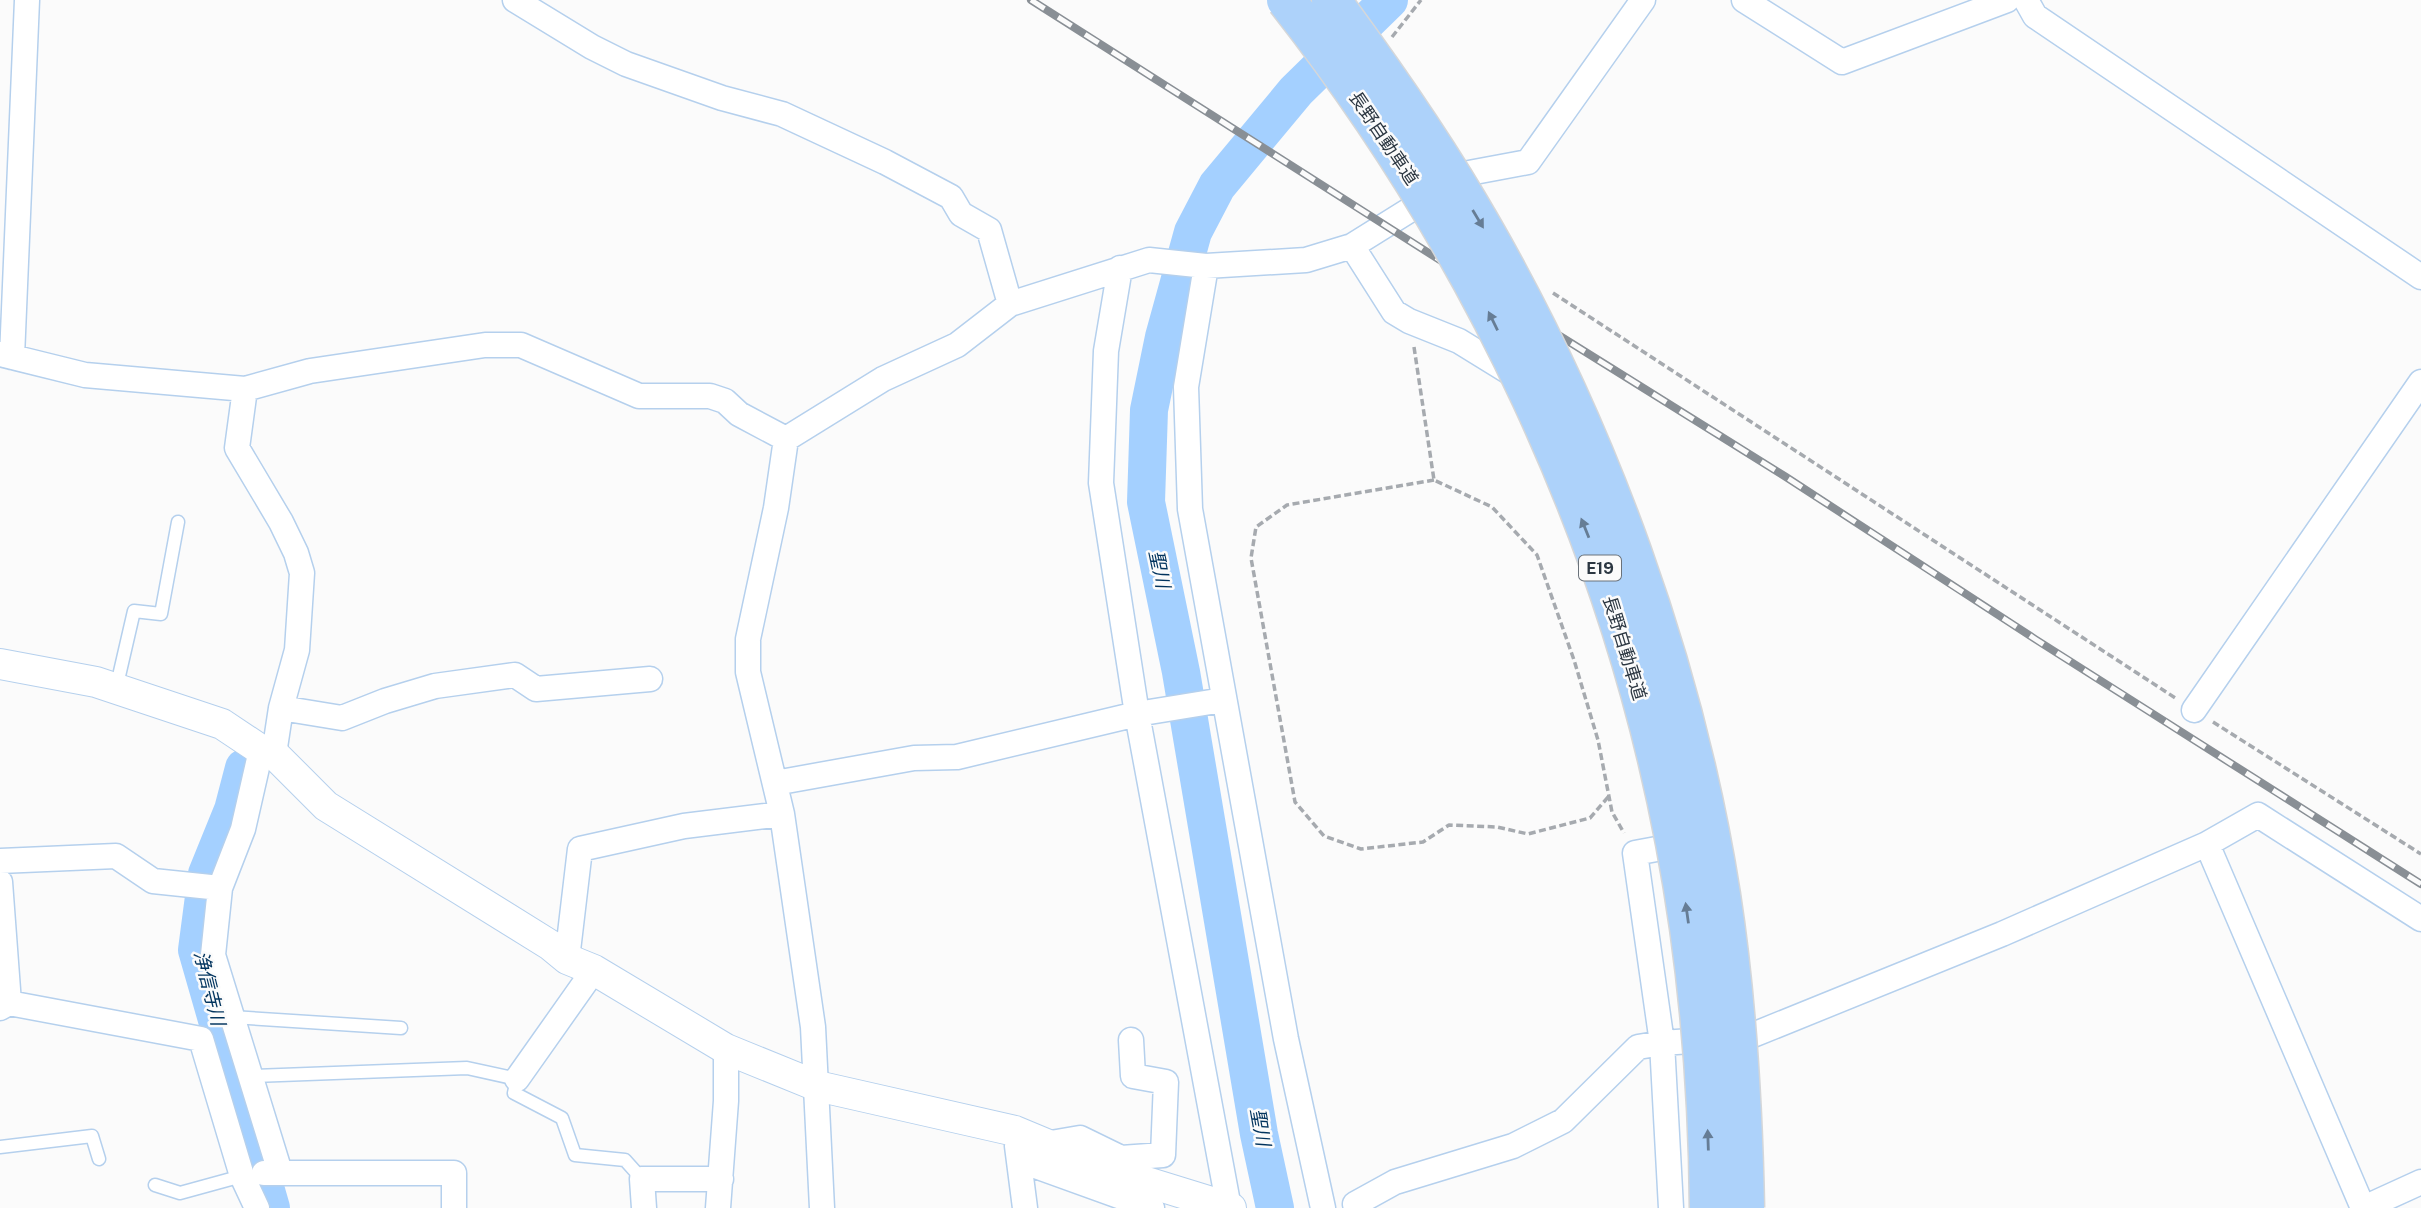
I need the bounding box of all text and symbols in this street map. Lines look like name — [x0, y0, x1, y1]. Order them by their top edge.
street label: 長野自動車道 — [1345, 87, 1423, 189]
one-way arrow — [1472, 210, 1484, 229]
one-way arrow — [1487, 310, 1499, 331]
one-way arrow — [1580, 518, 1591, 539]
water label: 聖川 — [1145, 548, 1175, 592]
road number: E19 — [1579, 555, 1621, 580]
street label: 長野自動車道 — [1599, 593, 1651, 703]
one-way arrow — [1682, 902, 1693, 924]
water label: 浄信寺川 — [190, 948, 230, 1029]
water label: 聖川 — [1247, 1106, 1275, 1150]
one-way arrow — [1702, 1129, 1714, 1151]

